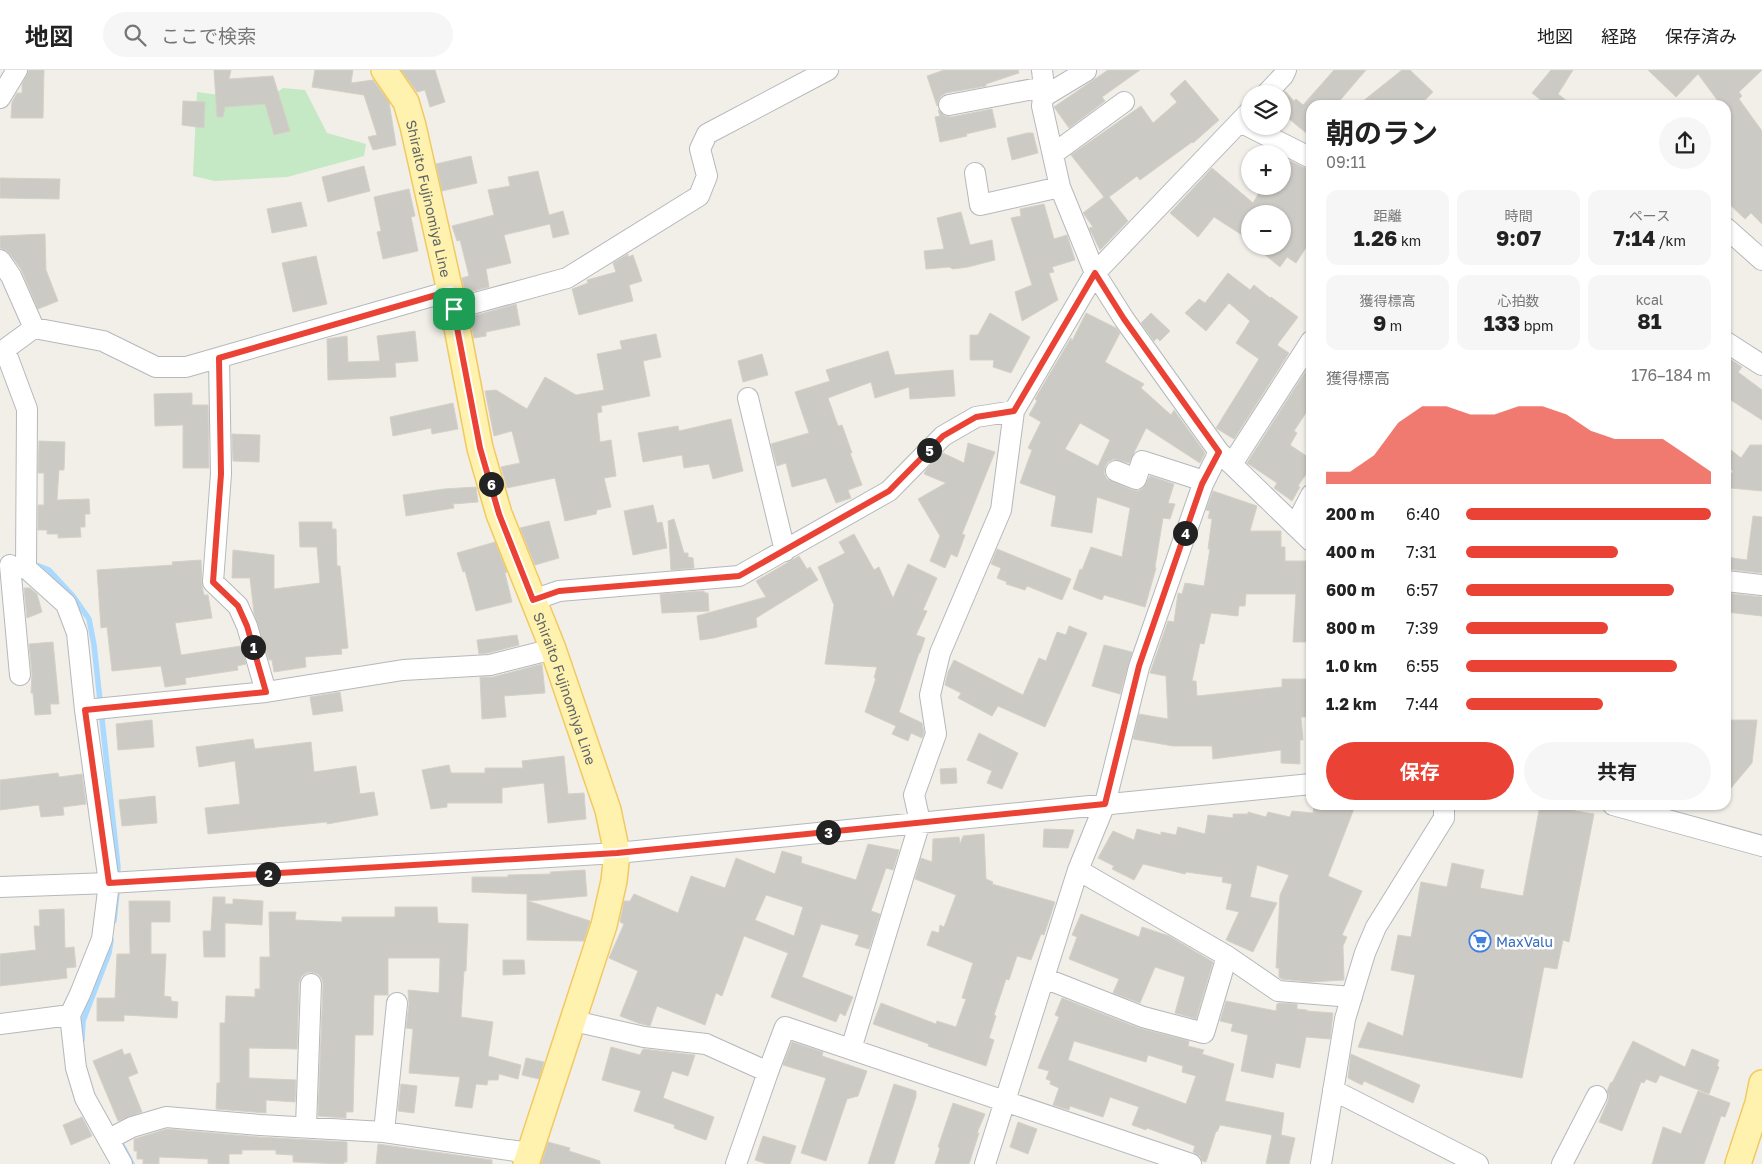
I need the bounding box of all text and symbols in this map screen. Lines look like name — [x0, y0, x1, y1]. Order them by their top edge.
search box — [103, 12, 453, 57]
text: 地図 — [25, 21, 73, 50]
icon: search — [121, 21, 149, 49]
text: ここで検索 — [161, 24, 256, 47]
text: 地図 — [1537, 25, 1573, 47]
text: 経路 — [1601, 25, 1637, 47]
text: 保存済み — [1665, 25, 1737, 47]
map controls — [1241, 85, 1291, 255]
button: layers — [1241, 85, 1291, 135]
text: 朝のラン — [1326, 116, 1438, 149]
button: share — [1659, 117, 1711, 169]
street label: Shiraito Fujinomiya Line — [403, 118, 455, 279]
button: + — [1241, 145, 1291, 195]
text: 09:11 — [1326, 152, 1366, 172]
button: − — [1241, 205, 1291, 255]
text: 距離 — [1374, 207, 1402, 224]
text: 時間 — [1505, 207, 1533, 224]
text: ペース — [1629, 207, 1670, 224]
text: 1.26 — [1354, 225, 1397, 251]
text: 9:07 — [1496, 225, 1541, 251]
text: 7:14 — [1613, 225, 1655, 251]
text: km — [1397, 232, 1421, 249]
text: /km — [1655, 232, 1686, 249]
pin — [433, 288, 475, 330]
text: kcal — [1636, 291, 1663, 308]
text: 獲得標高 — [1360, 292, 1416, 309]
text: 心拍数 — [1498, 292, 1540, 309]
icon: arrive — [440, 295, 468, 323]
text: 81 — [1637, 308, 1662, 334]
text: 9 — [1373, 310, 1386, 336]
text: 133 — [1484, 310, 1520, 336]
text: m — [1386, 317, 1402, 334]
text: bpm — [1520, 317, 1553, 334]
text: 176–184 m — [1631, 365, 1711, 385]
text: 獲得標高 — [1326, 368, 1390, 388]
pin: 5 — [916, 438, 942, 462]
text: 5 — [925, 442, 934, 459]
pin: 6 — [478, 472, 504, 496]
text: 6 — [487, 476, 496, 493]
text: 200 m — [1326, 504, 1375, 524]
text: 6:40 — [1406, 504, 1440, 524]
pin: 4 — [1172, 520, 1198, 546]
text: 4 — [1181, 525, 1190, 542]
text: 400 m — [1326, 542, 1375, 562]
text: 7:31 — [1406, 542, 1436, 562]
text: 600 m — [1326, 580, 1375, 600]
text: 6:57 — [1406, 580, 1438, 600]
street label: Shiraito Fujinomiya Line — [531, 609, 600, 767]
text: 800 m — [1326, 618, 1375, 638]
text: 7:39 — [1406, 618, 1438, 638]
pin: 1 — [240, 634, 266, 660]
text: 1 — [250, 639, 257, 656]
text: 1.0 km — [1326, 656, 1377, 676]
text: 6:55 — [1406, 656, 1439, 676]
text: 1.2 km — [1326, 694, 1376, 714]
text: 7:44 — [1406, 694, 1439, 714]
button: 保存 — [1326, 742, 1514, 800]
button: 共有 — [1524, 742, 1711, 800]
pin: 3 — [816, 820, 840, 844]
text: 3 — [824, 824, 833, 841]
pin: 2 — [256, 862, 280, 886]
text: 2 — [264, 866, 273, 883]
supermarket icon: MaxValu — [1468, 929, 1492, 953]
place label: MaxValu — [1496, 933, 1553, 950]

